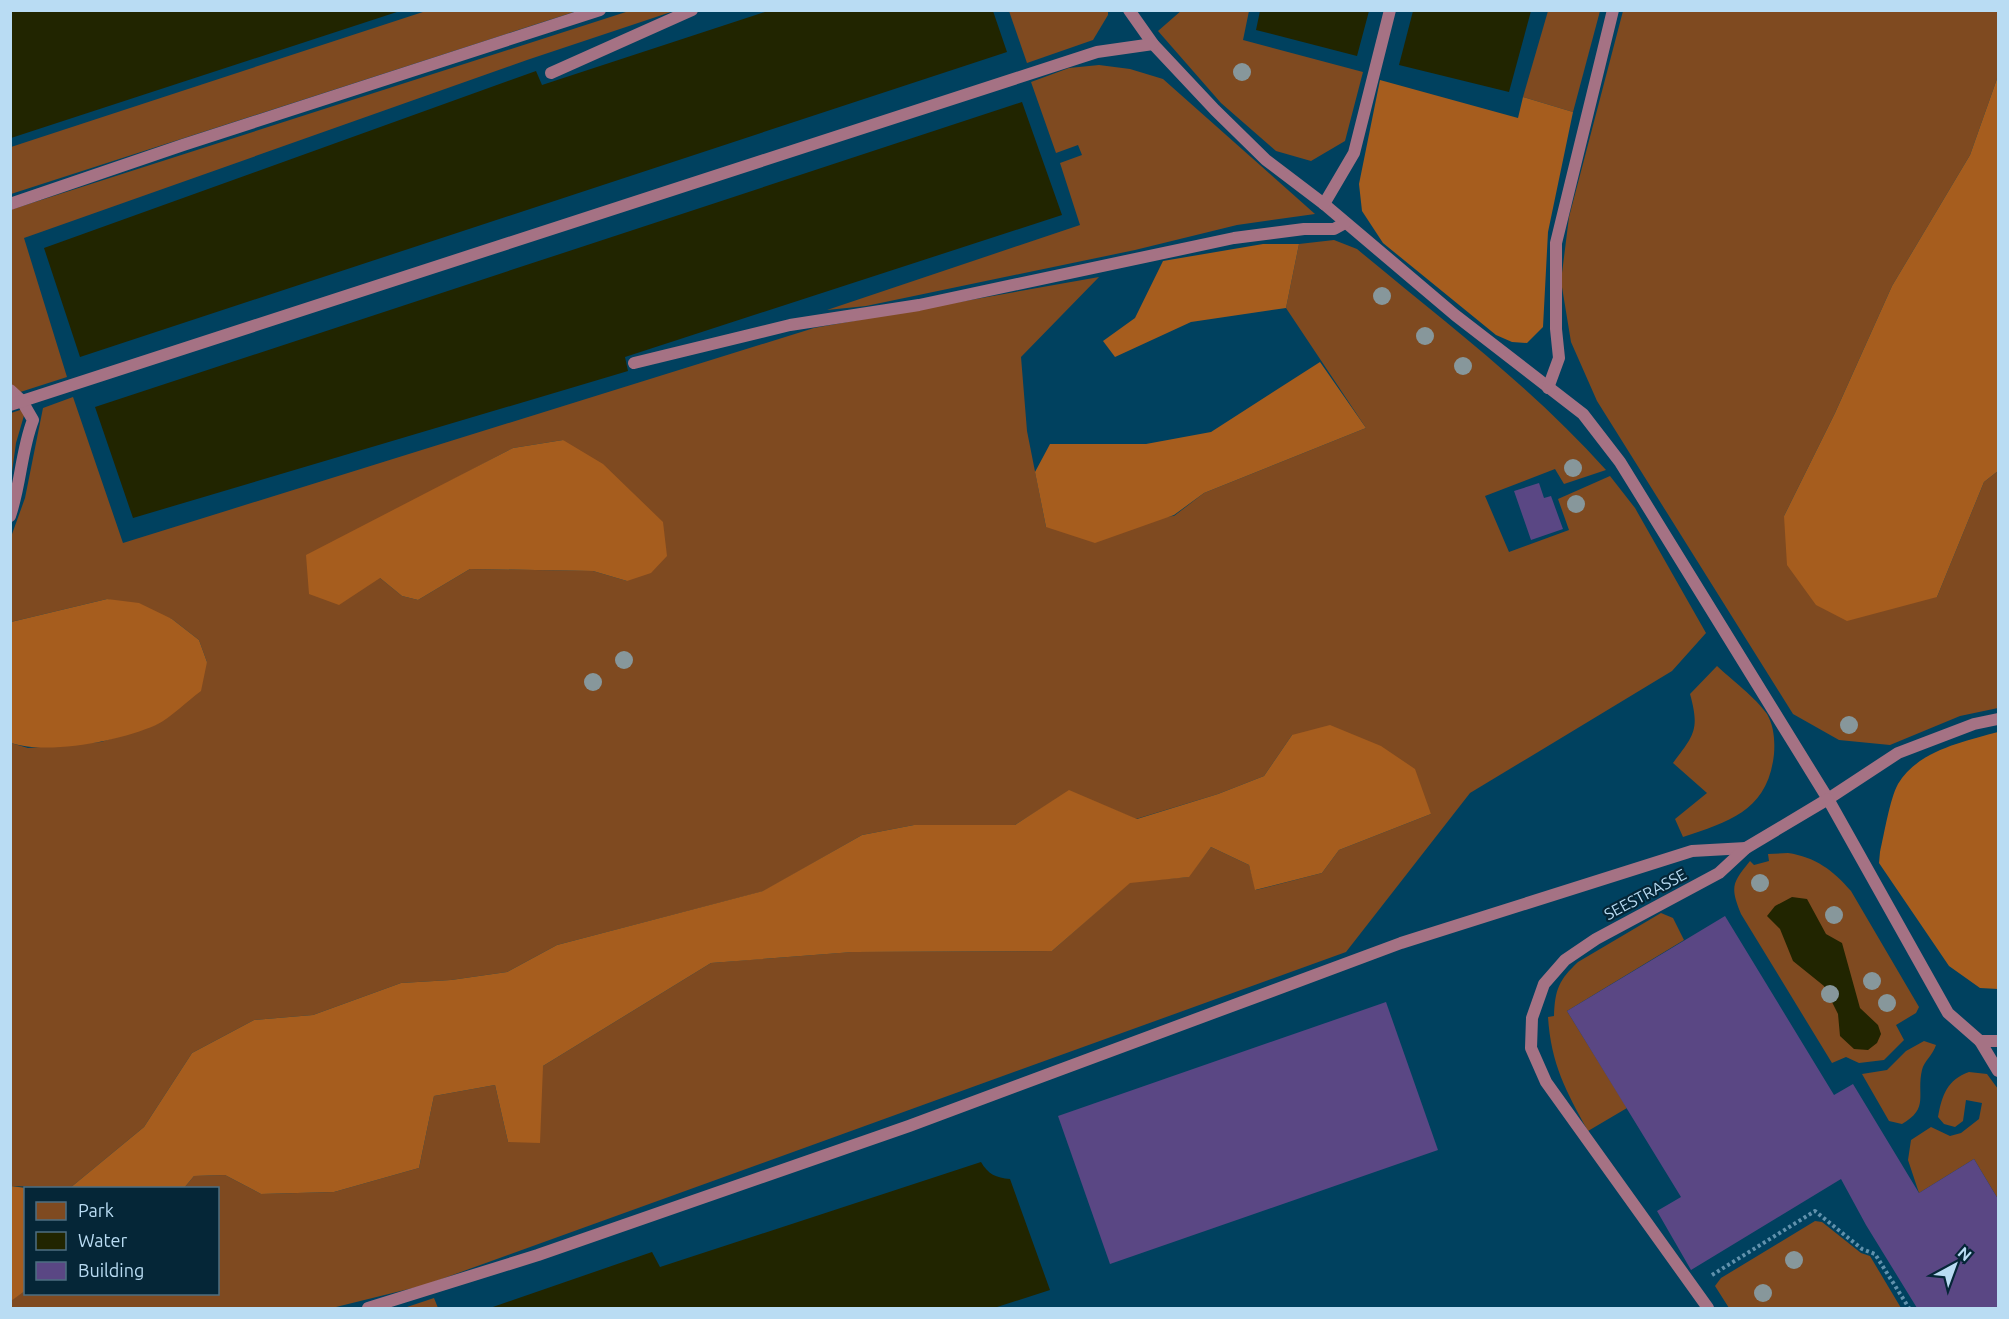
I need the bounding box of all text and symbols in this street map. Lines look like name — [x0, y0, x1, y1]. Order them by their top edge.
street label: SEESTRASSE — [1601, 865, 1689, 923]
legend — [24, 1187, 219, 1295]
text: Park — [78, 1200, 114, 1220]
text: Water — [78, 1230, 128, 1250]
north arrow — [1925, 1235, 1985, 1295]
text: N — [1954, 1243, 1975, 1264]
text: Building — [78, 1260, 144, 1280]

